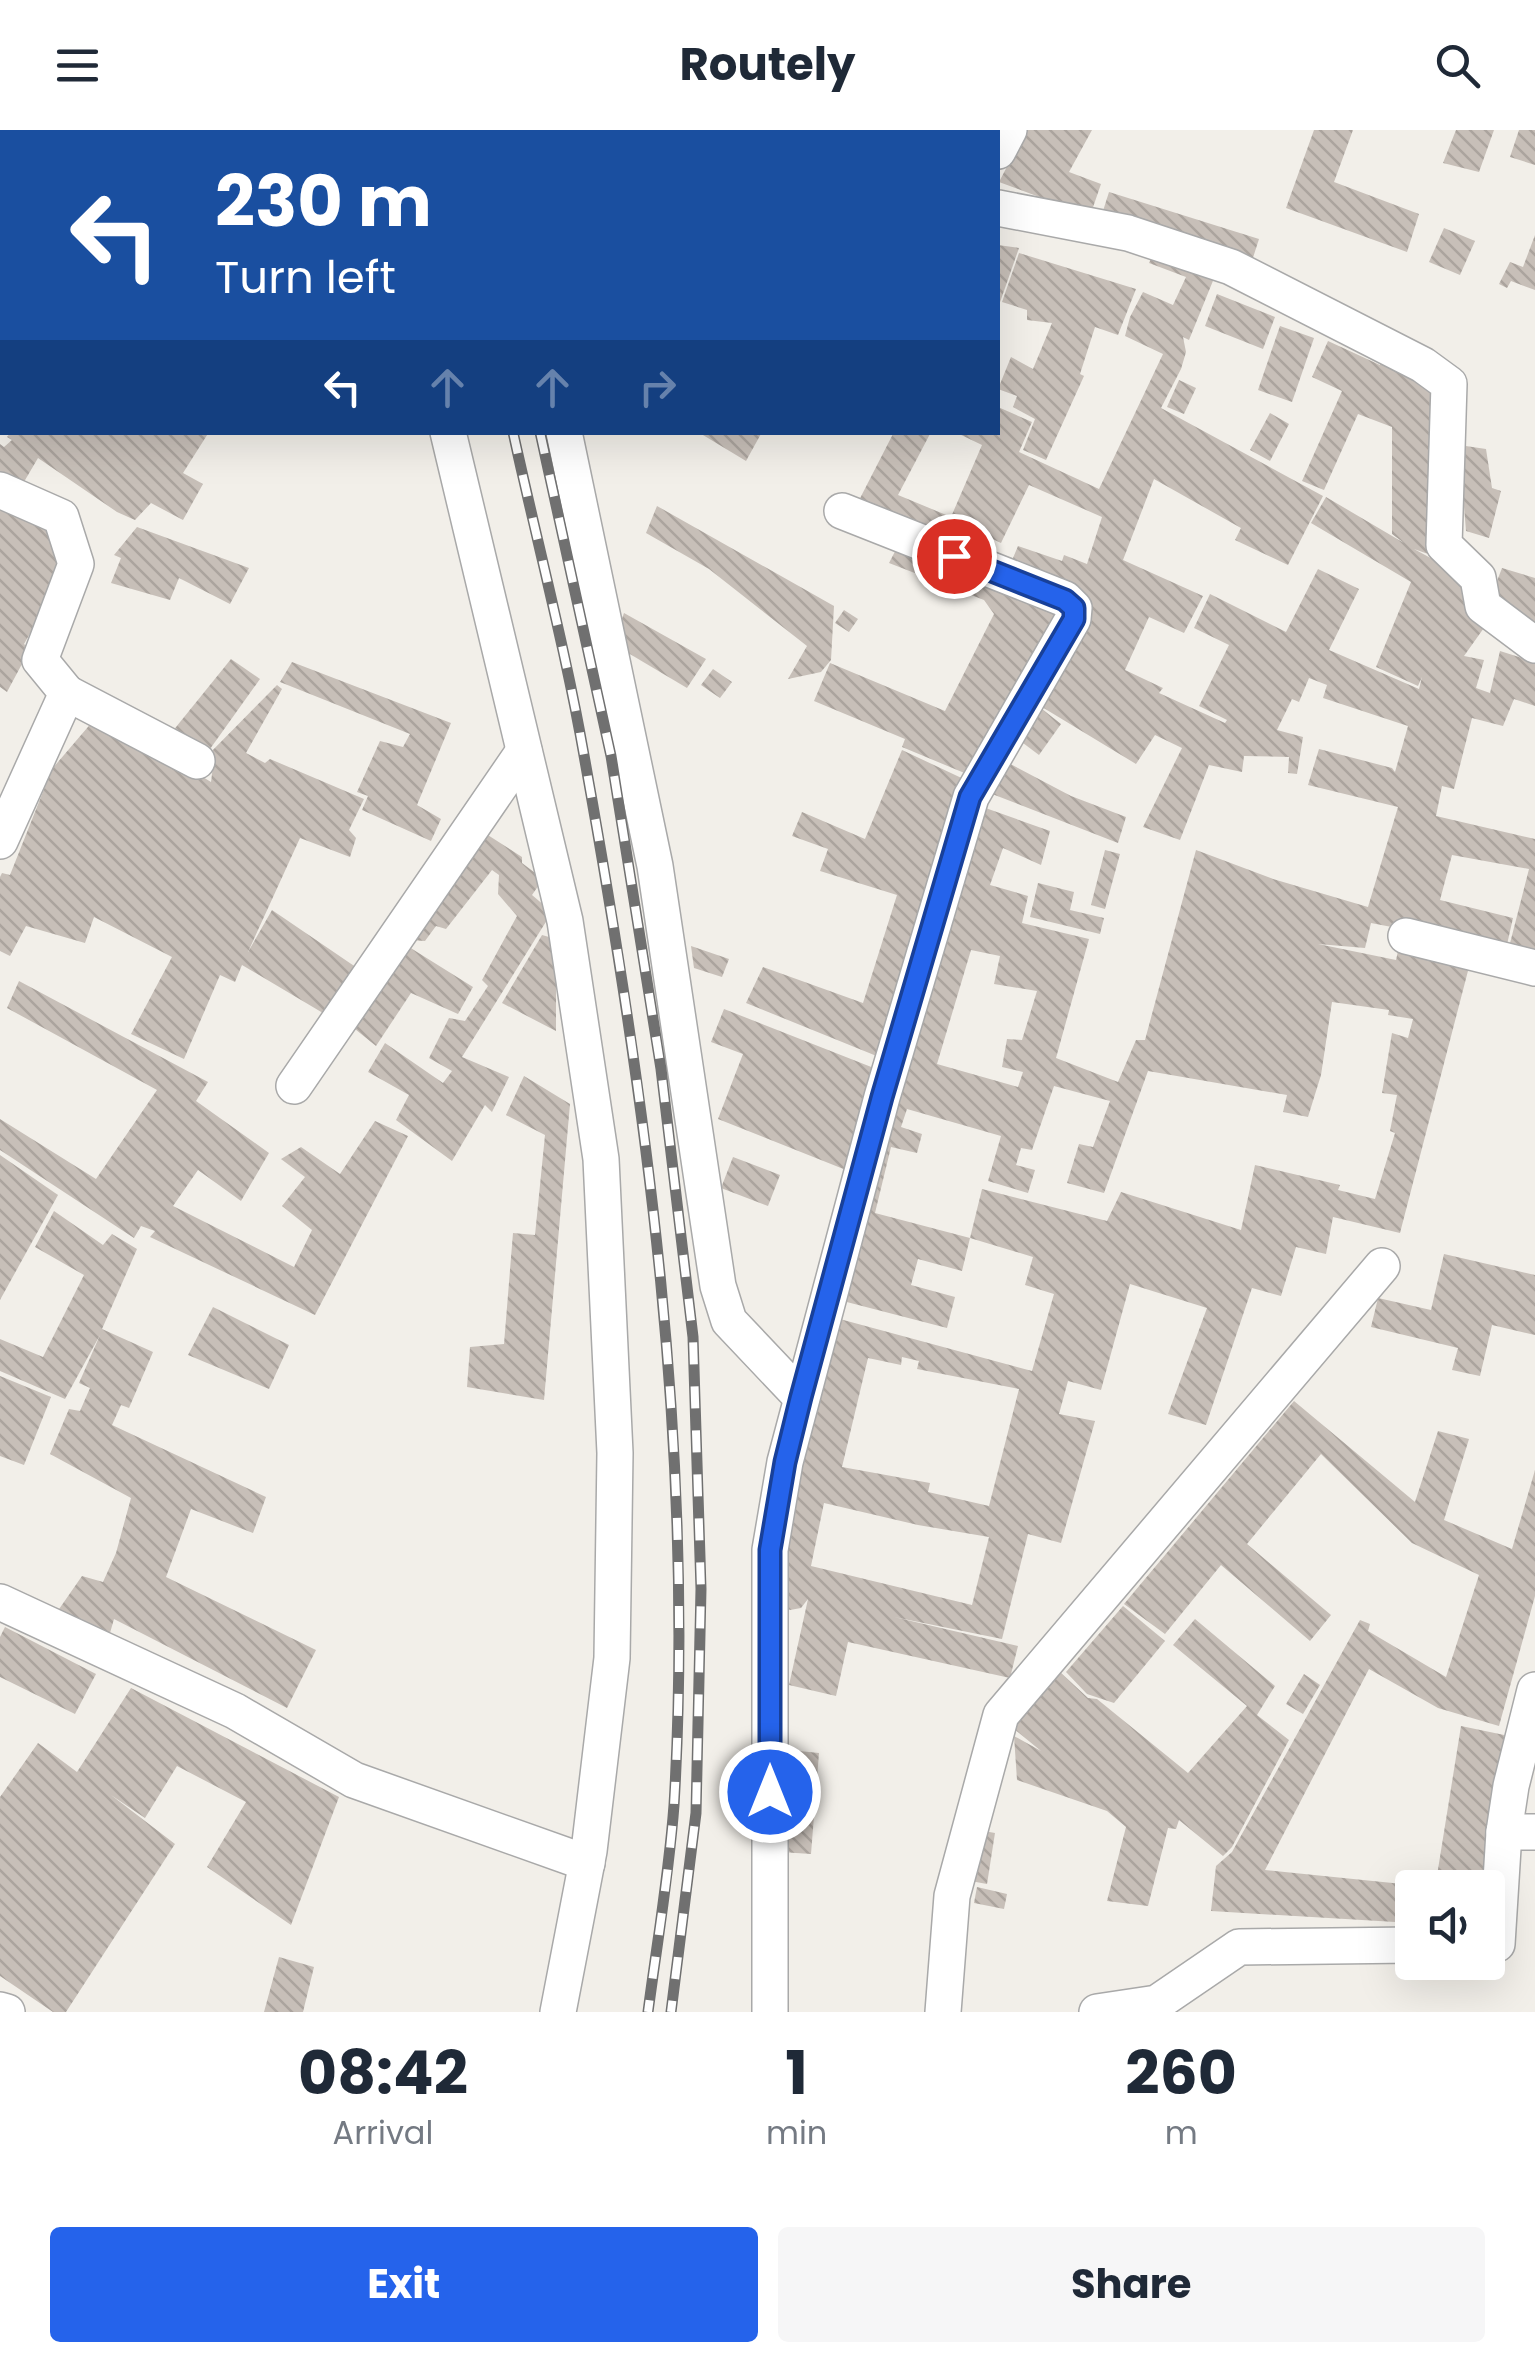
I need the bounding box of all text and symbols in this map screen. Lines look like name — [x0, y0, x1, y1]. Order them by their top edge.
text: Routely — [679, 33, 856, 96]
icon: menu — [50, 38, 105, 93]
icon: search — [1430, 38, 1485, 93]
text: 230 m — [215, 152, 432, 251]
icon: left — [50, 170, 180, 300]
text: Turn left — [215, 246, 396, 309]
icon: left — [315, 360, 370, 415]
icon: ahead — [420, 360, 475, 415]
icon: ahead — [525, 360, 580, 415]
icon: right — [630, 360, 685, 415]
pin — [912, 514, 997, 599]
icon: arrive — [927, 529, 982, 584]
position arrow — [718, 1740, 822, 1844]
map controls — [1395, 1870, 1505, 1980]
button: sound — [1395, 1870, 1505, 1980]
text: 08:42 — [298, 2031, 468, 2115]
text: 1 — [785, 2031, 808, 2115]
text: 260 — [1125, 2031, 1237, 2115]
text: Arrival — [333, 2110, 433, 2155]
text: min — [766, 2110, 827, 2155]
text: m — [1165, 2110, 1198, 2155]
button: Exit — [50, 2227, 758, 2342]
button: Share — [778, 2227, 1485, 2342]

